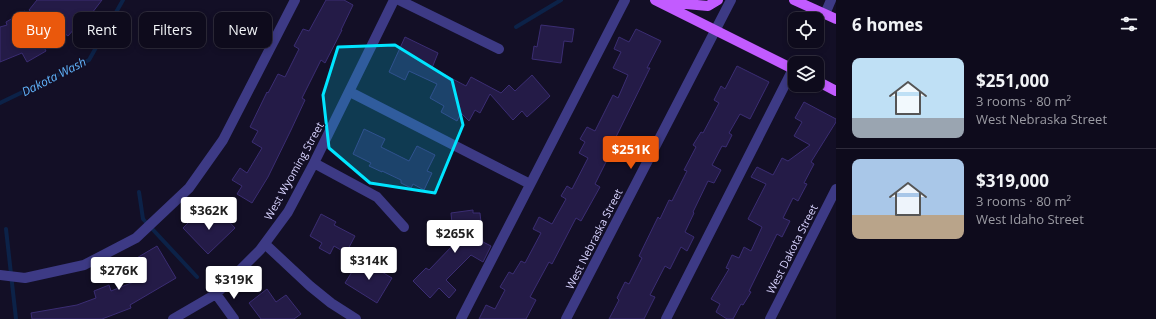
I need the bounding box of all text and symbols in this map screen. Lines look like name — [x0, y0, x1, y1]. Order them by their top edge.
chip: Buy — [12, 12, 65, 48]
chip: Rent — [73, 12, 131, 48]
chip: Filters — [139, 12, 206, 48]
chip: New — [214, 12, 272, 48]
map controls — [788, 12, 824, 92]
button: locate — [788, 12, 824, 48]
text: 6 homes — [852, 13, 923, 36]
icon: filters — [1118, 13, 1140, 35]
water label: Dakota Wash — [19, 53, 89, 100]
button: layers — [788, 56, 824, 92]
text: $251,000 — [976, 69, 1049, 92]
icon: home — [884, 74, 932, 122]
text: 3 rooms · 80 m² — [976, 92, 1071, 110]
text: West Nebraska Street — [976, 110, 1107, 128]
street label: West Wyoming Street — [260, 119, 327, 222]
pin: $251K — [603, 136, 659, 170]
text: $251K — [612, 140, 650, 158]
text: $319,000 — [976, 169, 1049, 192]
icon: home — [884, 175, 932, 223]
street label: West Nebraska Street — [562, 186, 625, 292]
text: 3 rooms · 80 m² — [976, 192, 1071, 210]
pin: $362K — [181, 197, 237, 231]
text: $362K — [190, 201, 228, 219]
street label: West Dakota Street — [763, 201, 821, 296]
text: West Idaho Street — [976, 210, 1084, 228]
pin: $265K — [427, 220, 483, 254]
text: $265K — [436, 224, 474, 242]
pin: $314K — [341, 247, 397, 281]
text: $314K — [350, 251, 388, 269]
pin: $276K — [91, 257, 147, 291]
text: $276K — [100, 261, 138, 279]
pin: $319K — [206, 266, 262, 300]
text: $319K — [215, 270, 253, 288]

